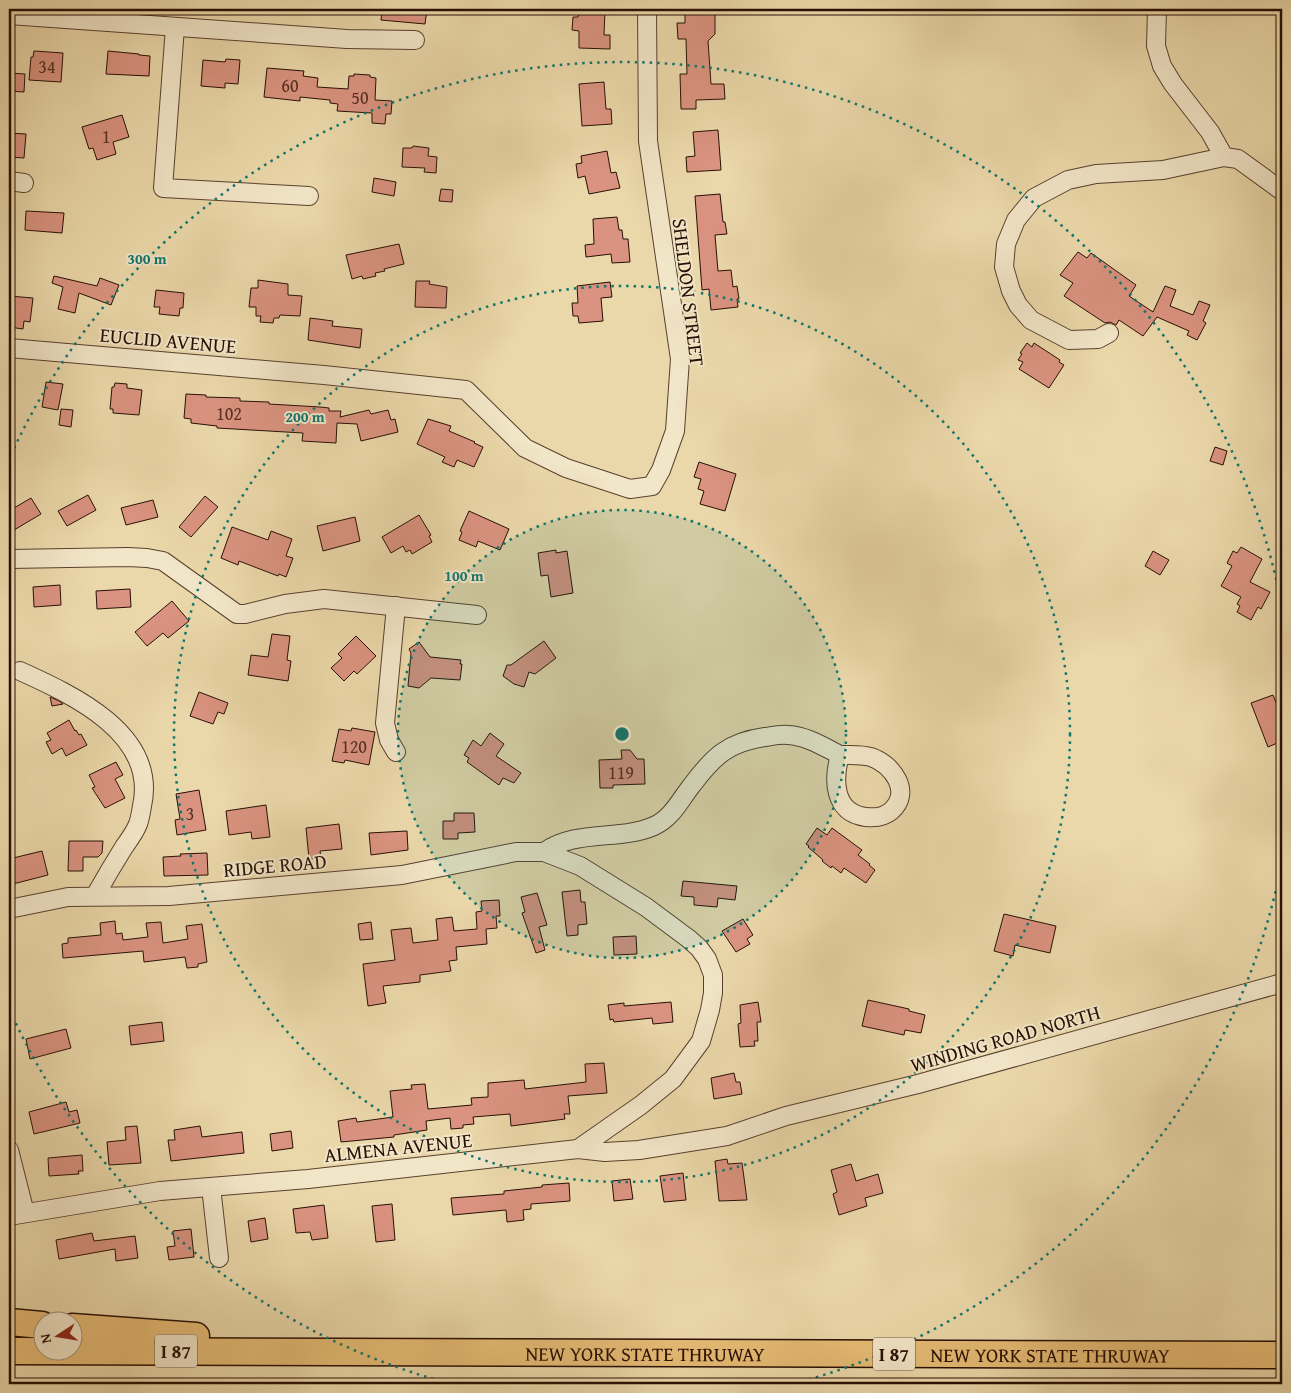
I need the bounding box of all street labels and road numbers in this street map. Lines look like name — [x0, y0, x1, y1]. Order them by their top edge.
street label: SHELDON STREET — [666, 216, 712, 368]
street label: EUCLID AVENUE — [99, 320, 237, 360]
street label: RIDGE ROAD — [222, 846, 328, 884]
street label: WINDING ROAD NORTH — [907, 997, 1103, 1079]
street label: ALMENA AVENUE — [323, 1125, 473, 1169]
road number: I 87 — [155, 1334, 197, 1368]
street label: NEW YORK STATE THRUWAY — [525, 1338, 765, 1368]
road number: I 87 — [873, 1338, 915, 1370]
street label: NEW YORK STATE THRUWAY — [930, 1339, 1170, 1369]

